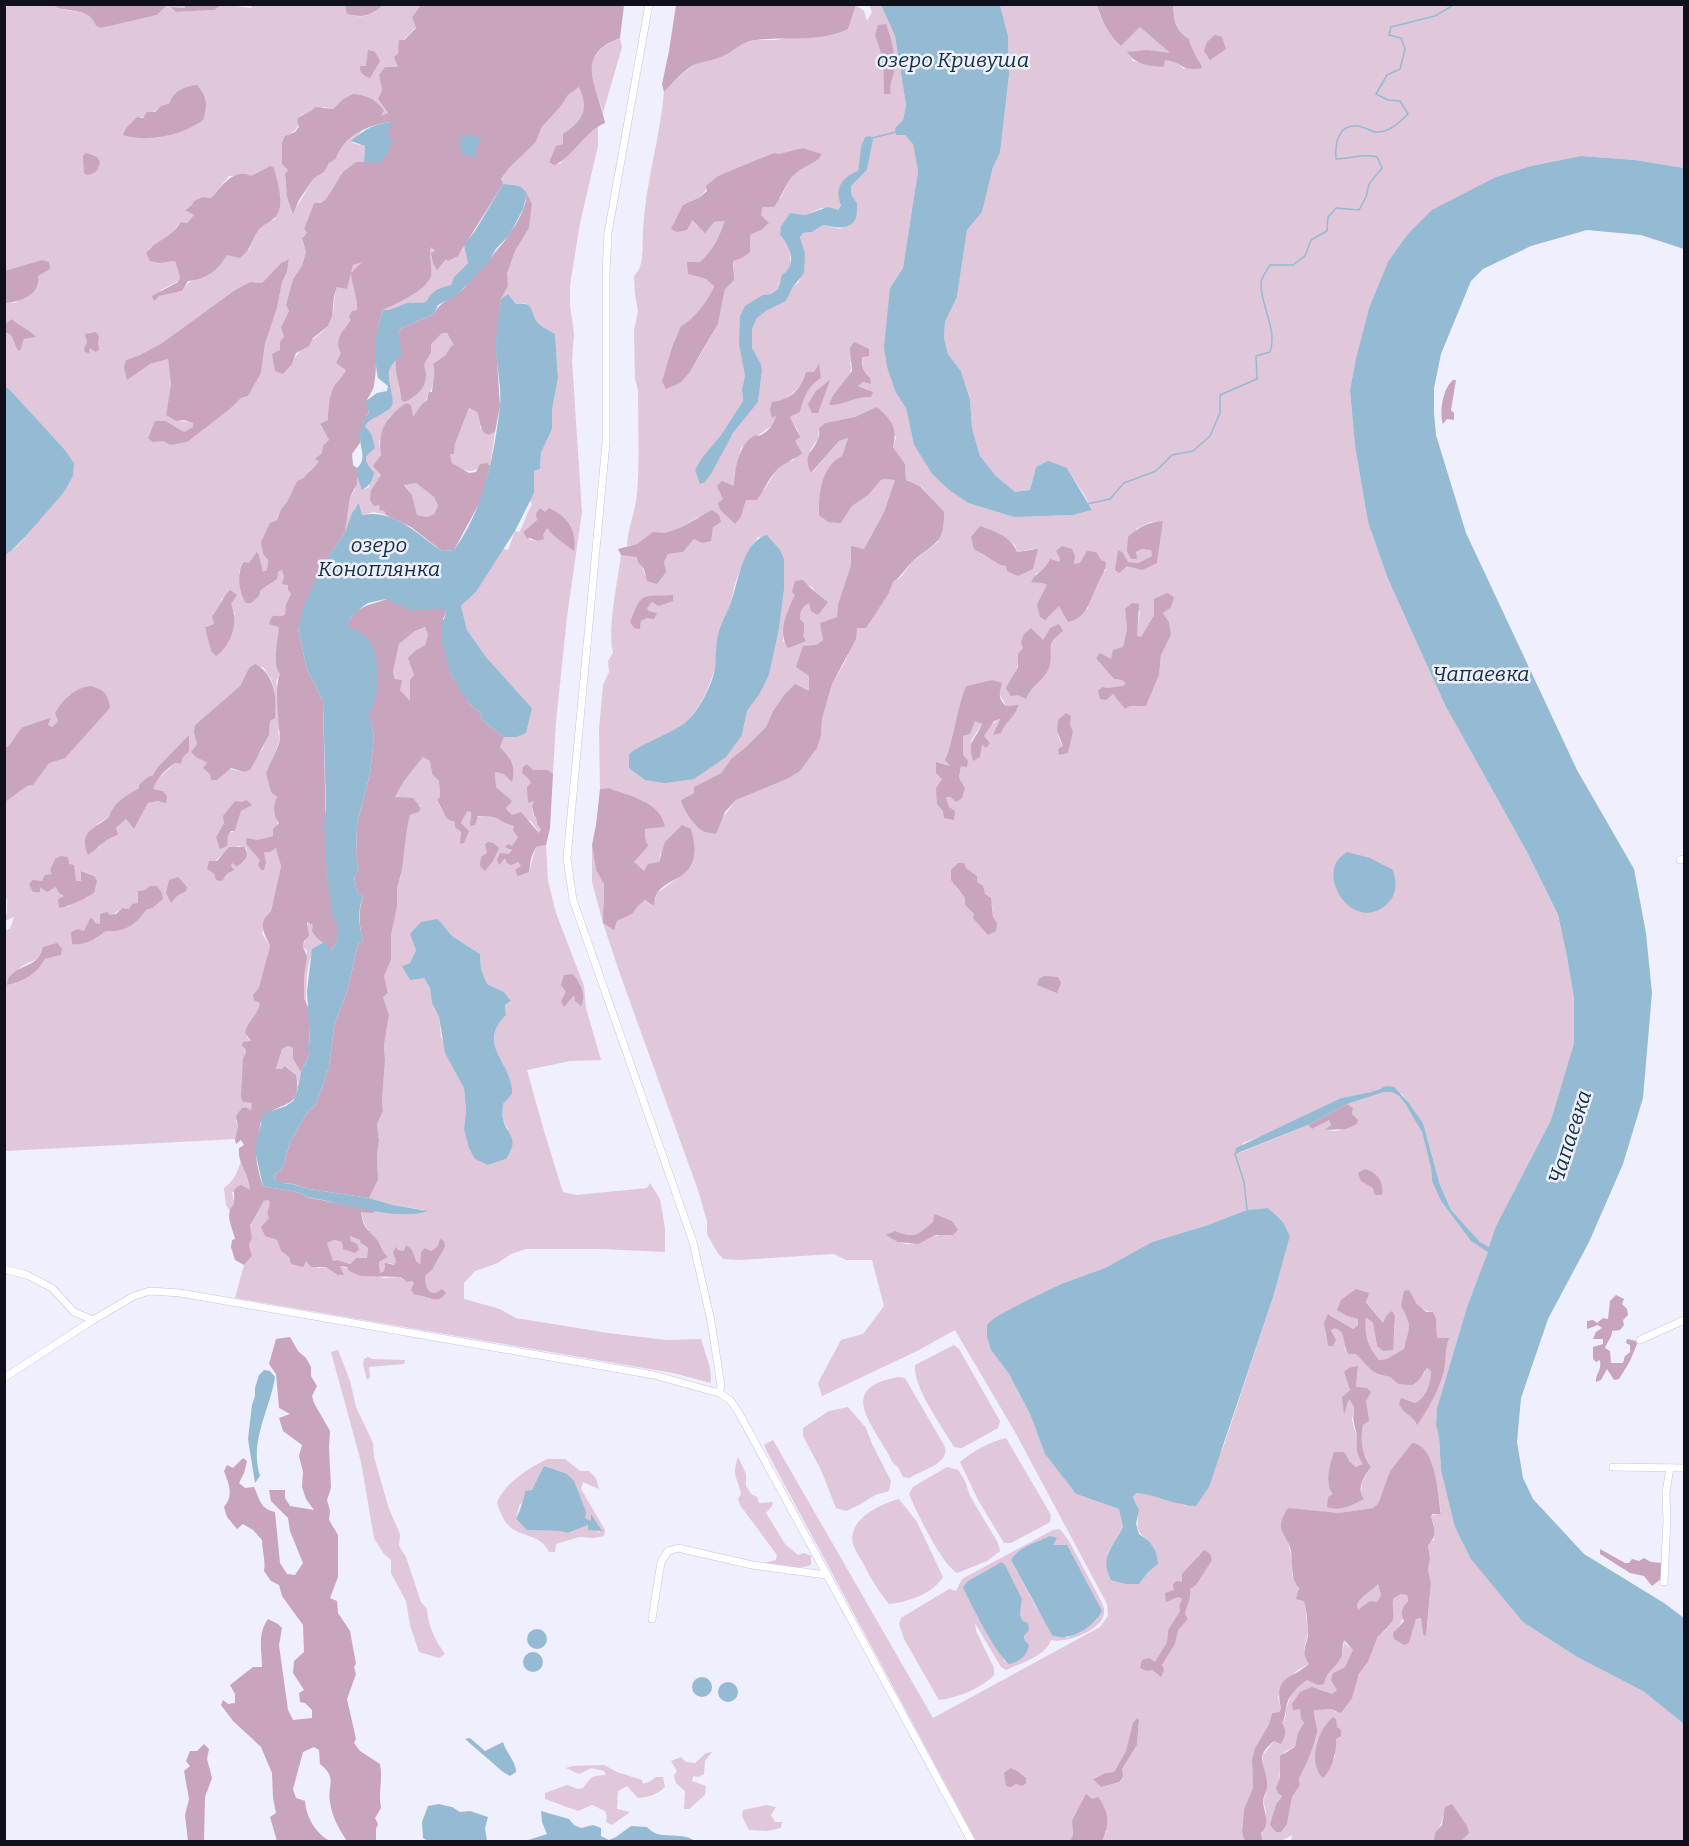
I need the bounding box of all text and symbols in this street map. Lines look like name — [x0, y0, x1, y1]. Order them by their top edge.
water label: озеро Кривуша — [877, 47, 1029, 73]
water label: озеро Коноплянка — [318, 532, 440, 582]
water label: Чапаевка — [1433, 661, 1530, 687]
water label: Чапаевка — [1543, 1087, 1597, 1187]

